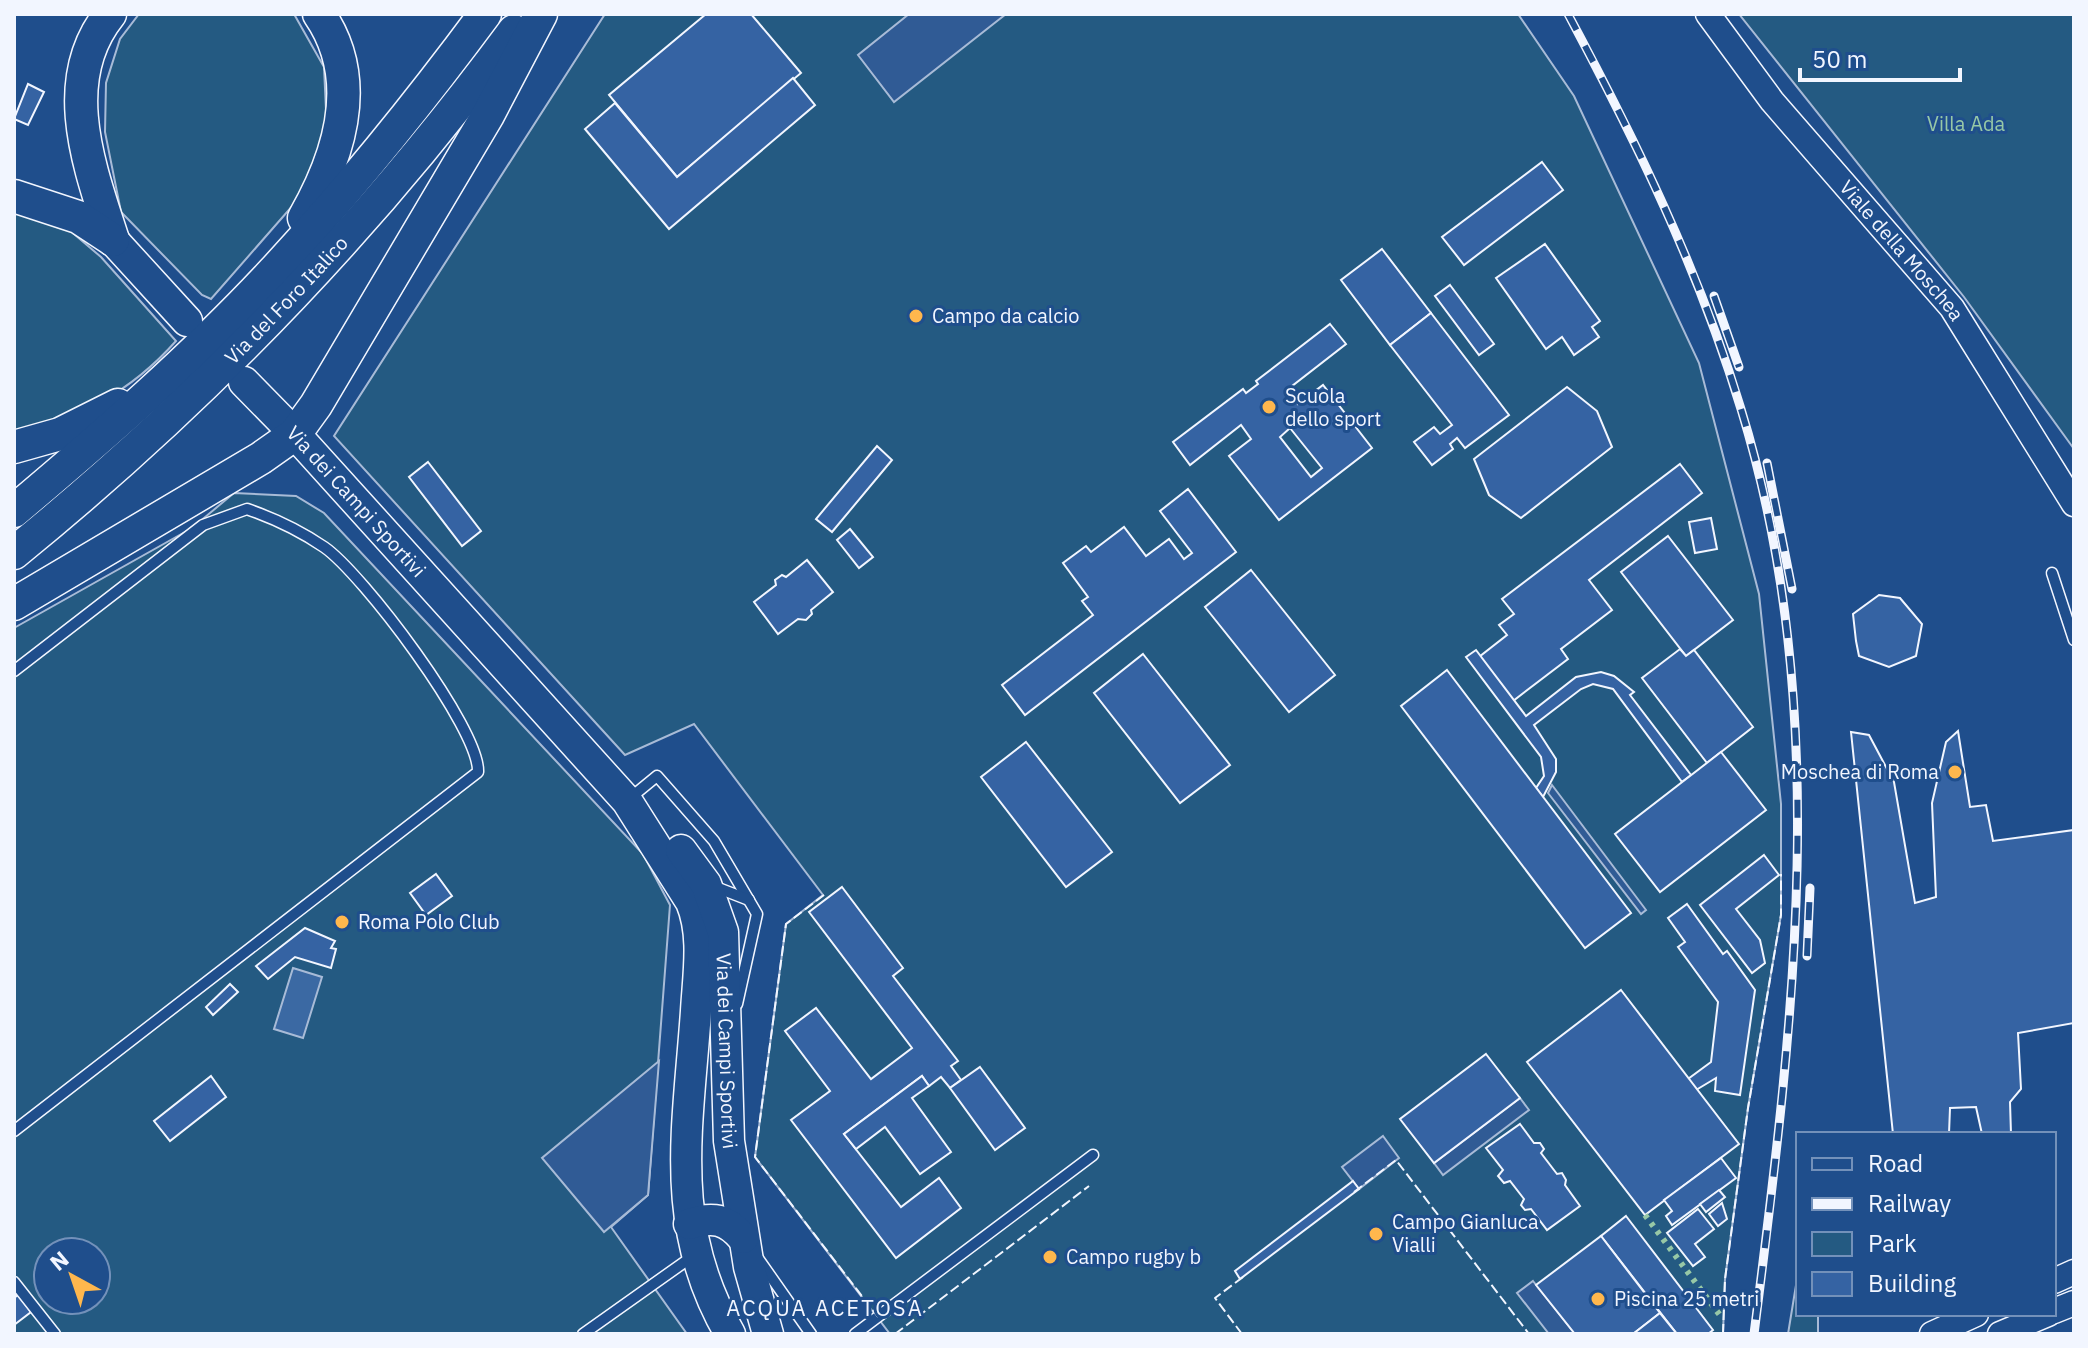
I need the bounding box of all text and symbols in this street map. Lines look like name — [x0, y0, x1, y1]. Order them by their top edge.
scale bar — [1800, 32, 1960, 82]
text: 50 m — [1812, 43, 1867, 75]
park label: Villa Ada — [1927, 110, 2006, 137]
street label: Viale della Moschea — [1834, 174, 1971, 326]
street label: Via del Foro Italico — [219, 230, 354, 370]
place label: Campo da calcio — [932, 302, 1080, 329]
marker: Campo da calcio — [907, 307, 925, 325]
place label: Scuola dello sport — [1285, 382, 1381, 432]
marker: Scuola dello sport — [1260, 398, 1278, 416]
street label: Via dei Campi Sportivi — [281, 419, 432, 583]
place label: Moschea di Roma — [1781, 758, 1939, 785]
marker: Moschea di Roma — [1946, 763, 1964, 781]
place label: Roma Polo Club — [358, 908, 500, 935]
marker: Roma Polo Club — [333, 913, 351, 931]
street label: Via dei Campi Sportivi — [711, 953, 744, 1151]
legend — [1796, 1132, 2056, 1316]
text: Road — [1868, 1147, 1923, 1179]
text: Railway — [1868, 1187, 1951, 1219]
place label: Campo Gianluca Vialli — [1392, 1208, 1539, 1258]
marker: Campo Gianluca Vialli — [1367, 1225, 1385, 1243]
text: Park — [1868, 1227, 1917, 1259]
north arrow — [32, 1236, 112, 1316]
place label: Campo rugby b — [1066, 1243, 1201, 1270]
text: N — [43, 1244, 74, 1277]
marker: Campo rugby b — [1041, 1248, 1059, 1266]
text: Building — [1868, 1267, 1956, 1299]
place label: Piscina 25 metri — [1614, 1285, 1759, 1312]
marker: Piscina 25 metri — [1589, 1290, 1607, 1308]
district label: ACQUA ACETOSA — [726, 1293, 924, 1322]

